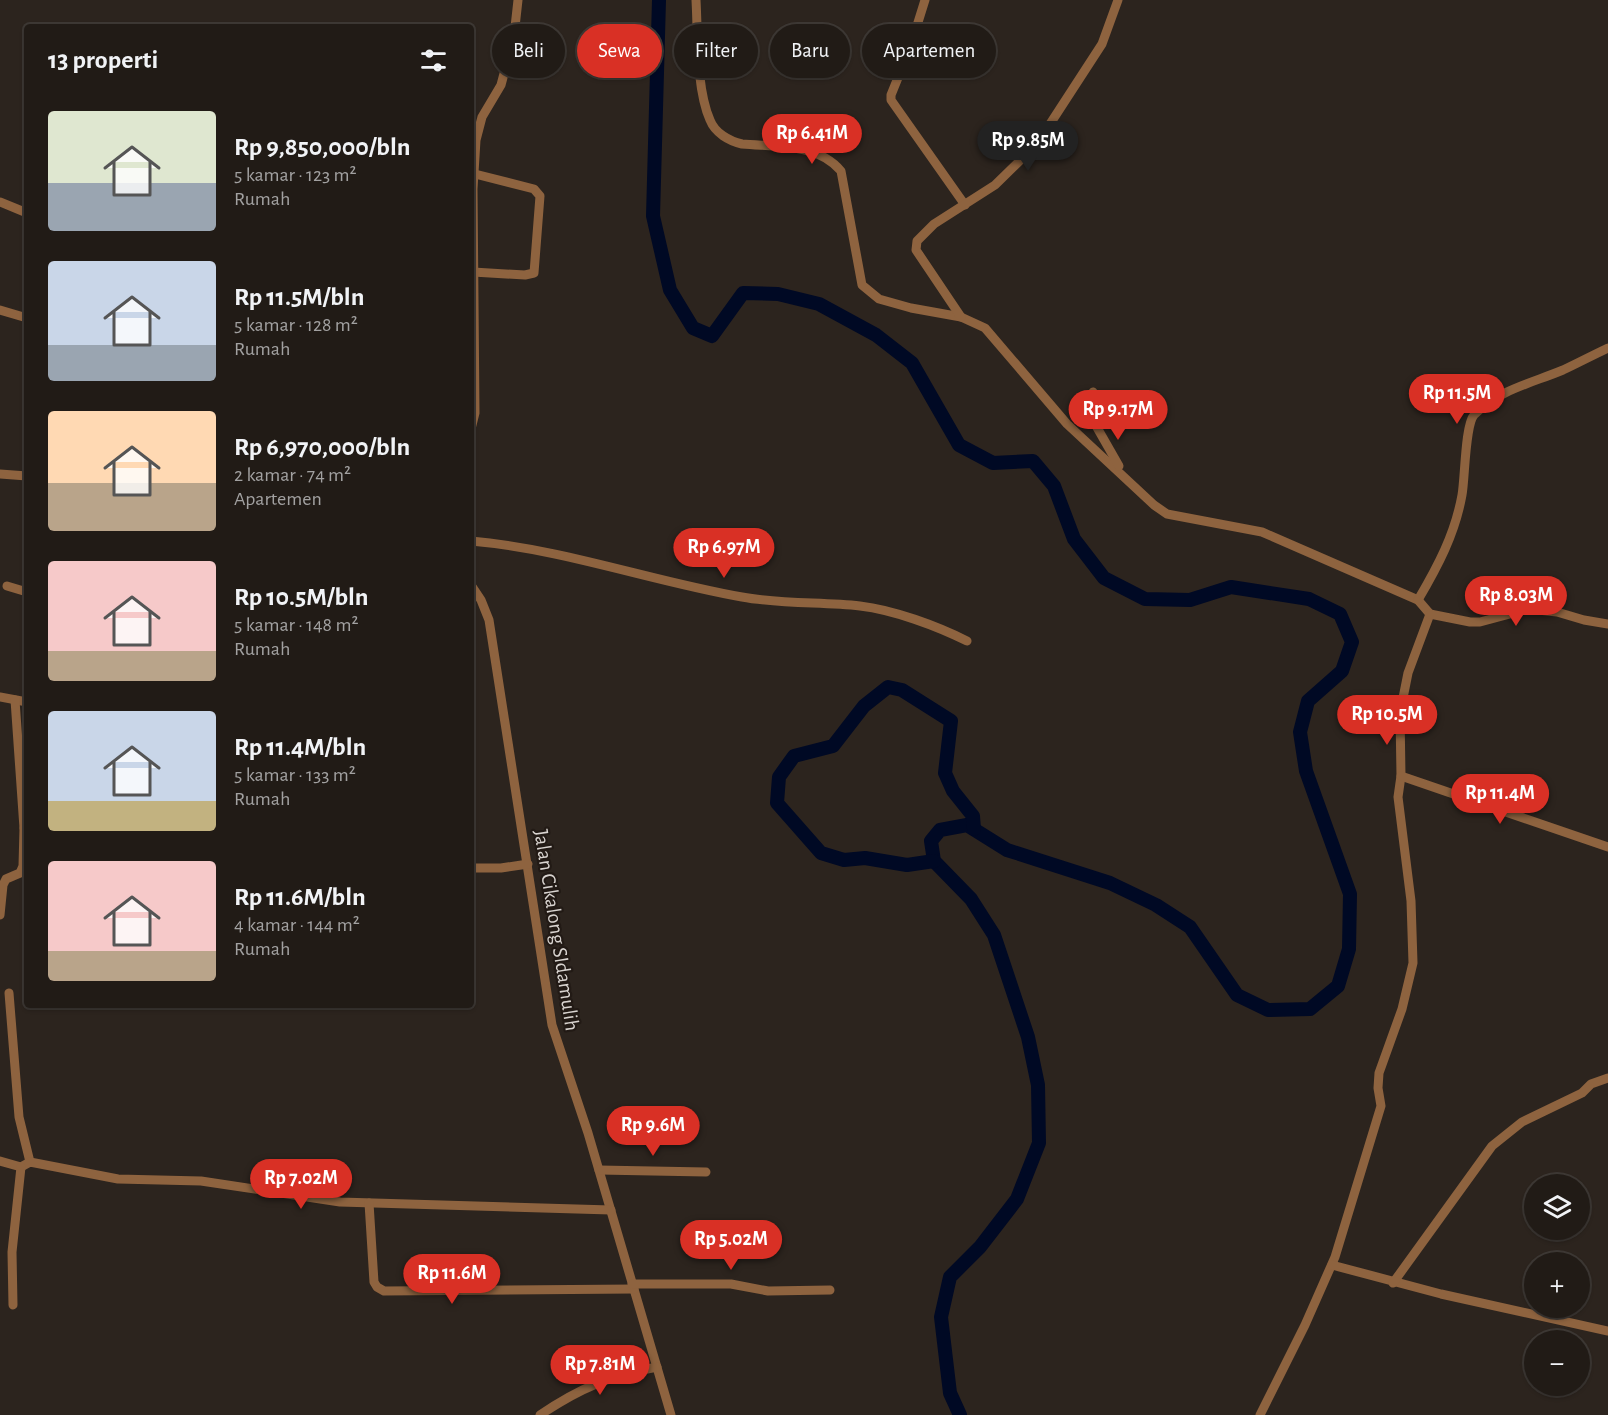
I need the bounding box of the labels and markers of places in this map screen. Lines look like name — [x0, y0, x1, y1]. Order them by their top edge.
pin: Rp 6.41M — [750, 114, 874, 165]
pin: Rp 9.85M — [966, 121, 1090, 172]
pin: Rp 11.5M — [1395, 374, 1519, 425]
pin: Rp 9.17M — [1056, 390, 1180, 441]
pin: Rp 6.97M — [662, 528, 786, 579]
pin: Rp 8.03M — [1454, 576, 1578, 627]
pin: Rp 10.5M — [1325, 695, 1449, 746]
pin: Rp 11.4M — [1438, 774, 1562, 825]
pin: Rp 9.6M — [598, 1106, 708, 1157]
pin: Rp 7.02M — [239, 1159, 363, 1210]
pin: Rp 5.02M — [669, 1220, 793, 1271]
pin: Rp 11.6M — [390, 1254, 514, 1305]
pin: Rp 7.81M — [538, 1345, 662, 1396]

